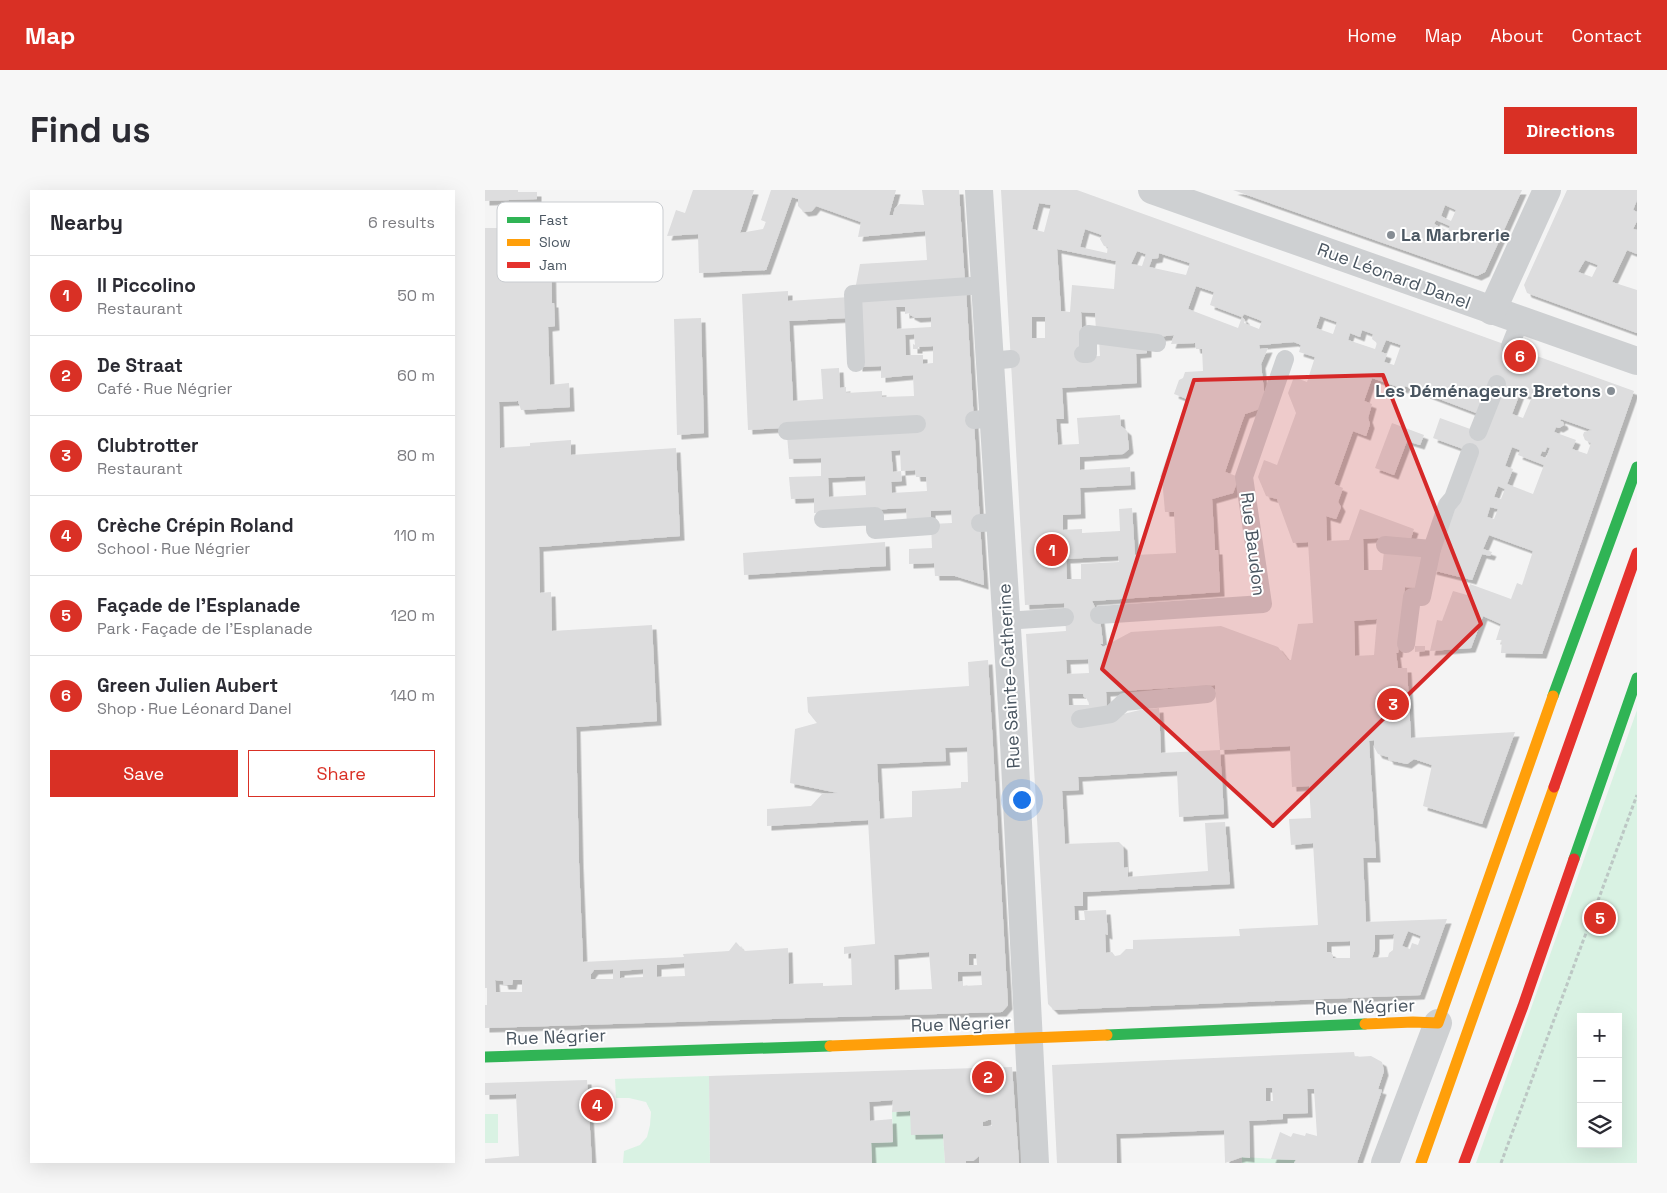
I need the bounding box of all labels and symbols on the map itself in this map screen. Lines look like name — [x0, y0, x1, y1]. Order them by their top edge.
legend — [497, 202, 663, 282]
text: Fast — [539, 211, 568, 229]
place label: La Marbrerie — [1401, 223, 1510, 246]
marker: La Marbrerie — [1385, 229, 1397, 241]
text: Slow — [539, 233, 571, 251]
street label: Rue Léonard Danel — [1314, 237, 1474, 314]
text: Jam — [539, 256, 567, 274]
pin: 6 — [1504, 337, 1536, 375]
place label: Les Déménageurs Bretons — [1375, 379, 1601, 402]
marker: Les Déménageurs Bretons — [1605, 385, 1617, 397]
street label: Rue Baudon — [1236, 491, 1271, 597]
pin: 1 — [1036, 531, 1068, 569]
street label: Rue Sainte-Catherine — [992, 583, 1025, 769]
pin: 3 — [1377, 685, 1409, 723]
your location — [1009, 787, 1035, 813]
pin: 5 — [1584, 899, 1616, 937]
street label: Rue Négrier — [1314, 993, 1416, 1020]
street label: Rue Négrier — [910, 1010, 1012, 1037]
street label: Rue Négrier — [505, 1023, 607, 1050]
pin: 2 — [972, 1058, 1004, 1096]
pin: 4 — [581, 1086, 613, 1124]

